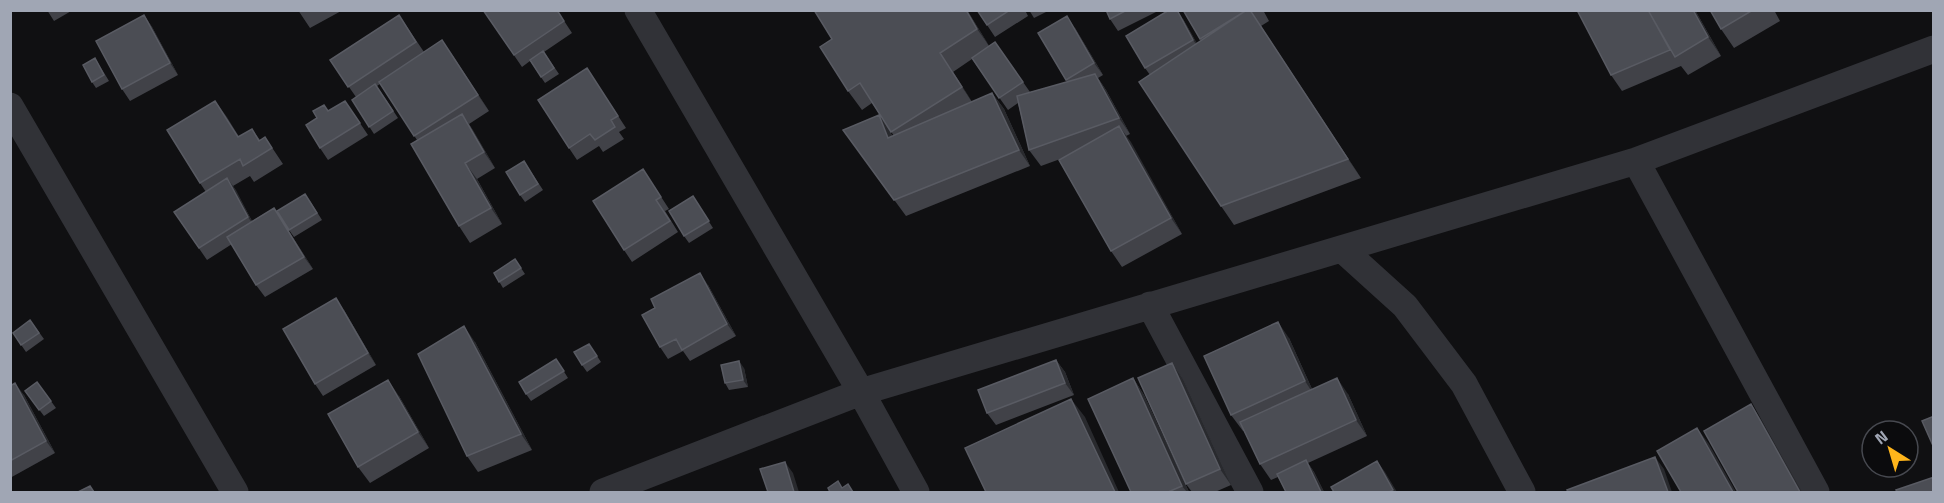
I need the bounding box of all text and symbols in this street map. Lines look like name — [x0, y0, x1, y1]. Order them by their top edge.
north arrow — [1860, 419, 1920, 479]
text: N — [1869, 424, 1893, 450]

